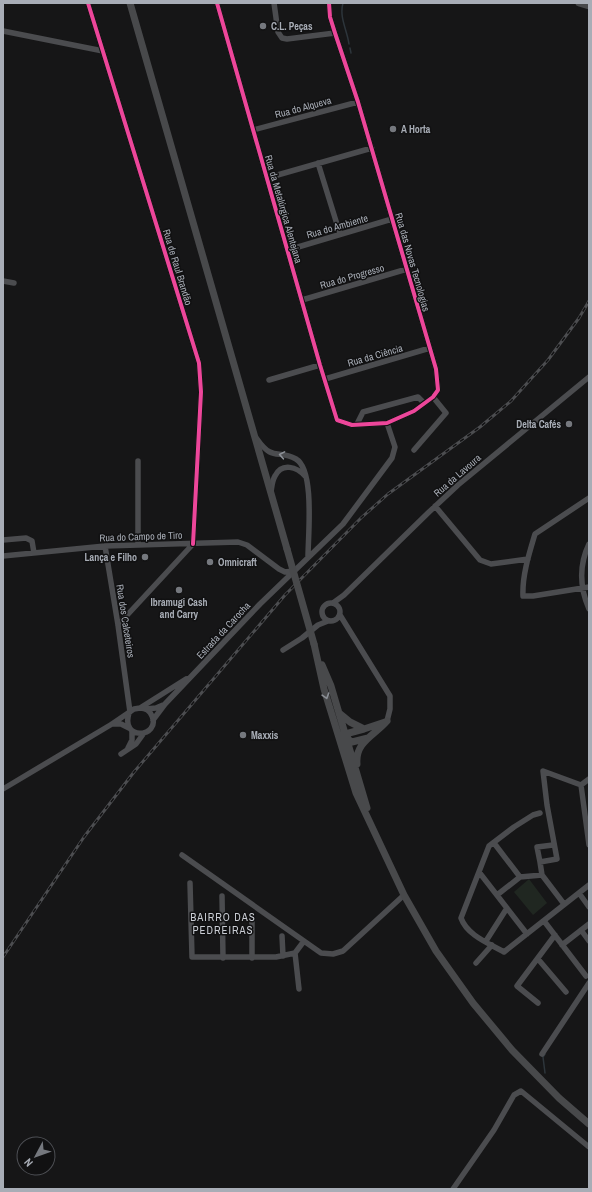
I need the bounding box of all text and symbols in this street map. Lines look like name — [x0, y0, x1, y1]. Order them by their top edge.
place label: C.L. Peças — [271, 20, 313, 33]
marker: C.L. Peças — [258, 21, 268, 31]
street label: Rua do Alqueva — [273, 94, 333, 121]
place label: A Horta — [401, 123, 431, 136]
marker: A Horta — [388, 124, 398, 134]
street label: Rua da Metalúrgica Alentejana — [262, 153, 305, 265]
street label: Rua do Ambiente — [305, 211, 370, 241]
street label: Rua das Novas Tecnologias — [392, 211, 433, 313]
street label: Rua de Raul Brandão — [160, 228, 195, 307]
street label: Rua do Progresso — [319, 261, 386, 292]
street label: Rua da Ciência — [346, 341, 405, 370]
place label: Delta Cafés — [516, 418, 561, 431]
marker: Delta Cafés — [564, 419, 574, 429]
one-way arrow — [279, 451, 285, 460]
street label: Rua da Lavoura — [431, 451, 484, 499]
street label: Rua do Campo de Tiro — [99, 529, 183, 544]
place label: Lança e Filho — [85, 551, 137, 564]
marker: Lança e Filho — [140, 552, 150, 562]
place label: Omnicraft — [218, 556, 257, 569]
marker: Omnicraft — [205, 557, 215, 567]
street label: Rua dos Calceteiros — [113, 583, 138, 659]
marker: Ibramugi Cash and Carry — [174, 585, 184, 595]
place label: Ibramugi Cash and Carry — [151, 596, 207, 621]
street label: Estrada da Carocha — [194, 599, 253, 661]
one-way arrow — [322, 692, 330, 699]
place label: Maxxis — [251, 729, 279, 742]
marker: Maxxis — [238, 730, 248, 740]
district label: BAIRRO DAS PEDREIRAS — [190, 910, 256, 937]
north arrow — [16, 1136, 56, 1176]
text: N — [21, 1156, 36, 1170]

